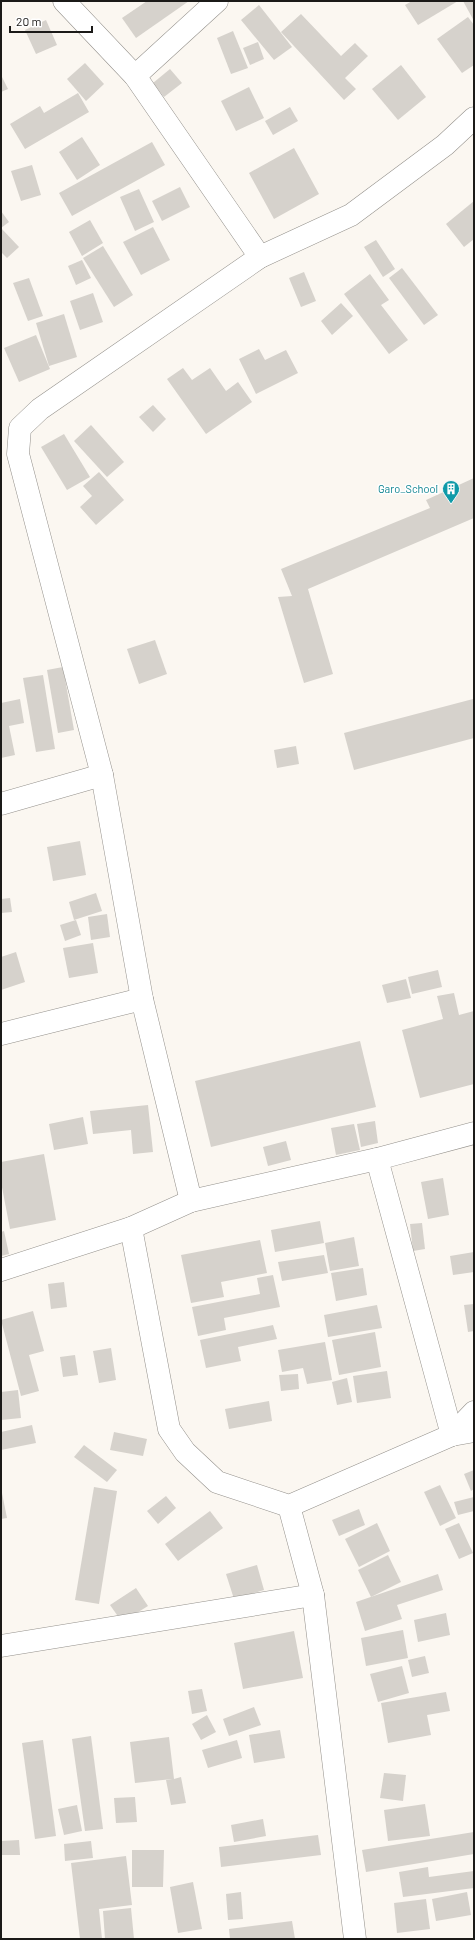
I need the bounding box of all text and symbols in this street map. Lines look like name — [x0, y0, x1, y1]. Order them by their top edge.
scale bar — [10, 8, 92, 34]
text: 20 m — [16, 14, 42, 28]
building icon: Garo_School — [441, 479, 461, 504]
place label: Garo_School — [378, 482, 438, 495]

